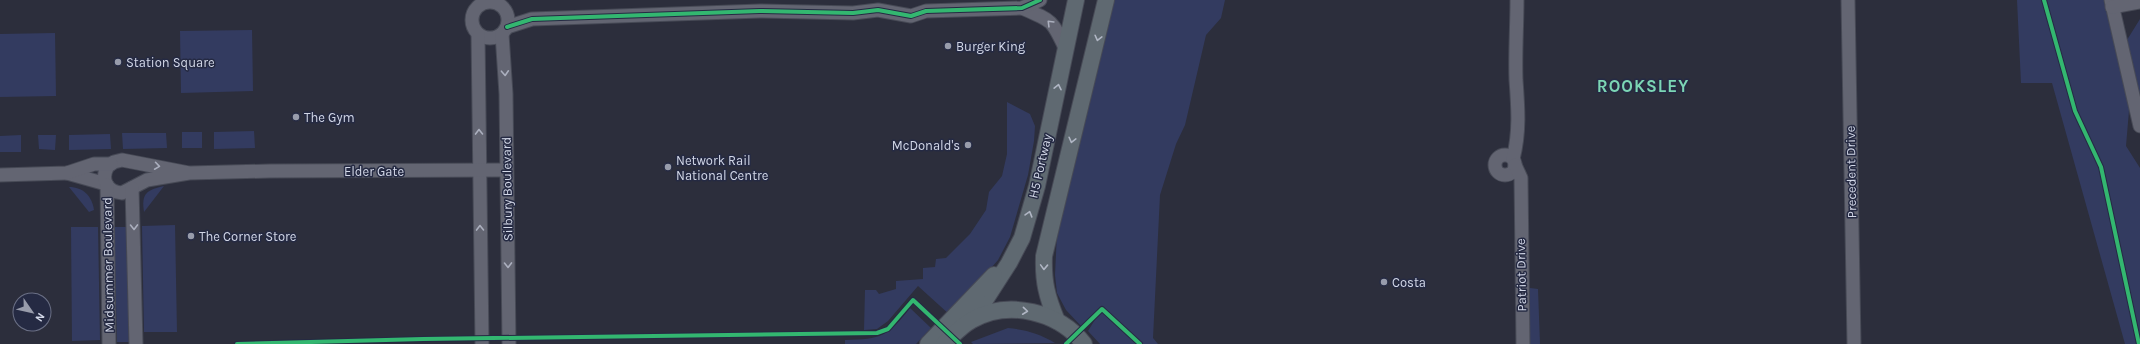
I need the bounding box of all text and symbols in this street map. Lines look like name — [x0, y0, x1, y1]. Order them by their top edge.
one-way arrow — [1047, 20, 1055, 28]
one-way arrow — [1094, 35, 1102, 41]
place label: Burger King — [956, 39, 1026, 54]
marker: Burger King — [943, 41, 953, 51]
place label: Station Square — [126, 55, 215, 71]
marker: Station Square — [113, 57, 123, 67]
one-way arrow — [500, 70, 509, 76]
district label: ROOKSLEY — [1597, 76, 1689, 96]
one-way arrow — [1053, 84, 1061, 90]
place label: The Gym — [304, 110, 355, 125]
marker: The Gym — [291, 112, 301, 122]
street label: Precedent Drive — [1843, 125, 1859, 218]
one-way arrow — [475, 129, 483, 135]
street label: H5 Portway — [1025, 132, 1055, 200]
street label: Silbury Boulevard — [499, 137, 515, 241]
one-way arrow — [1068, 137, 1077, 144]
place label: McDonald's — [892, 138, 960, 153]
marker: McDonald's — [963, 140, 973, 150]
place label: Network Rail National Centre — [676, 153, 769, 183]
one-way arrow — [154, 161, 161, 170]
marker: Network Rail National Centre — [663, 162, 673, 172]
street label: Elder Gate — [344, 164, 404, 179]
street label: Midsummer Boulevard — [99, 197, 117, 333]
one-way arrow — [1024, 210, 1033, 217]
one-way arrow — [130, 224, 138, 230]
one-way arrow — [476, 225, 484, 231]
place label: The Corner Store — [199, 229, 297, 244]
marker: The Corner Store — [186, 231, 196, 241]
street label: Patriot Drive — [1513, 238, 1529, 312]
one-way arrow — [504, 262, 512, 268]
one-way arrow — [1039, 264, 1048, 270]
place label: Costa — [1392, 275, 1426, 290]
marker: Costa — [1379, 277, 1389, 287]
north arrow — [12, 292, 52, 332]
one-way arrow — [1022, 306, 1028, 315]
text: N — [32, 310, 47, 324]

